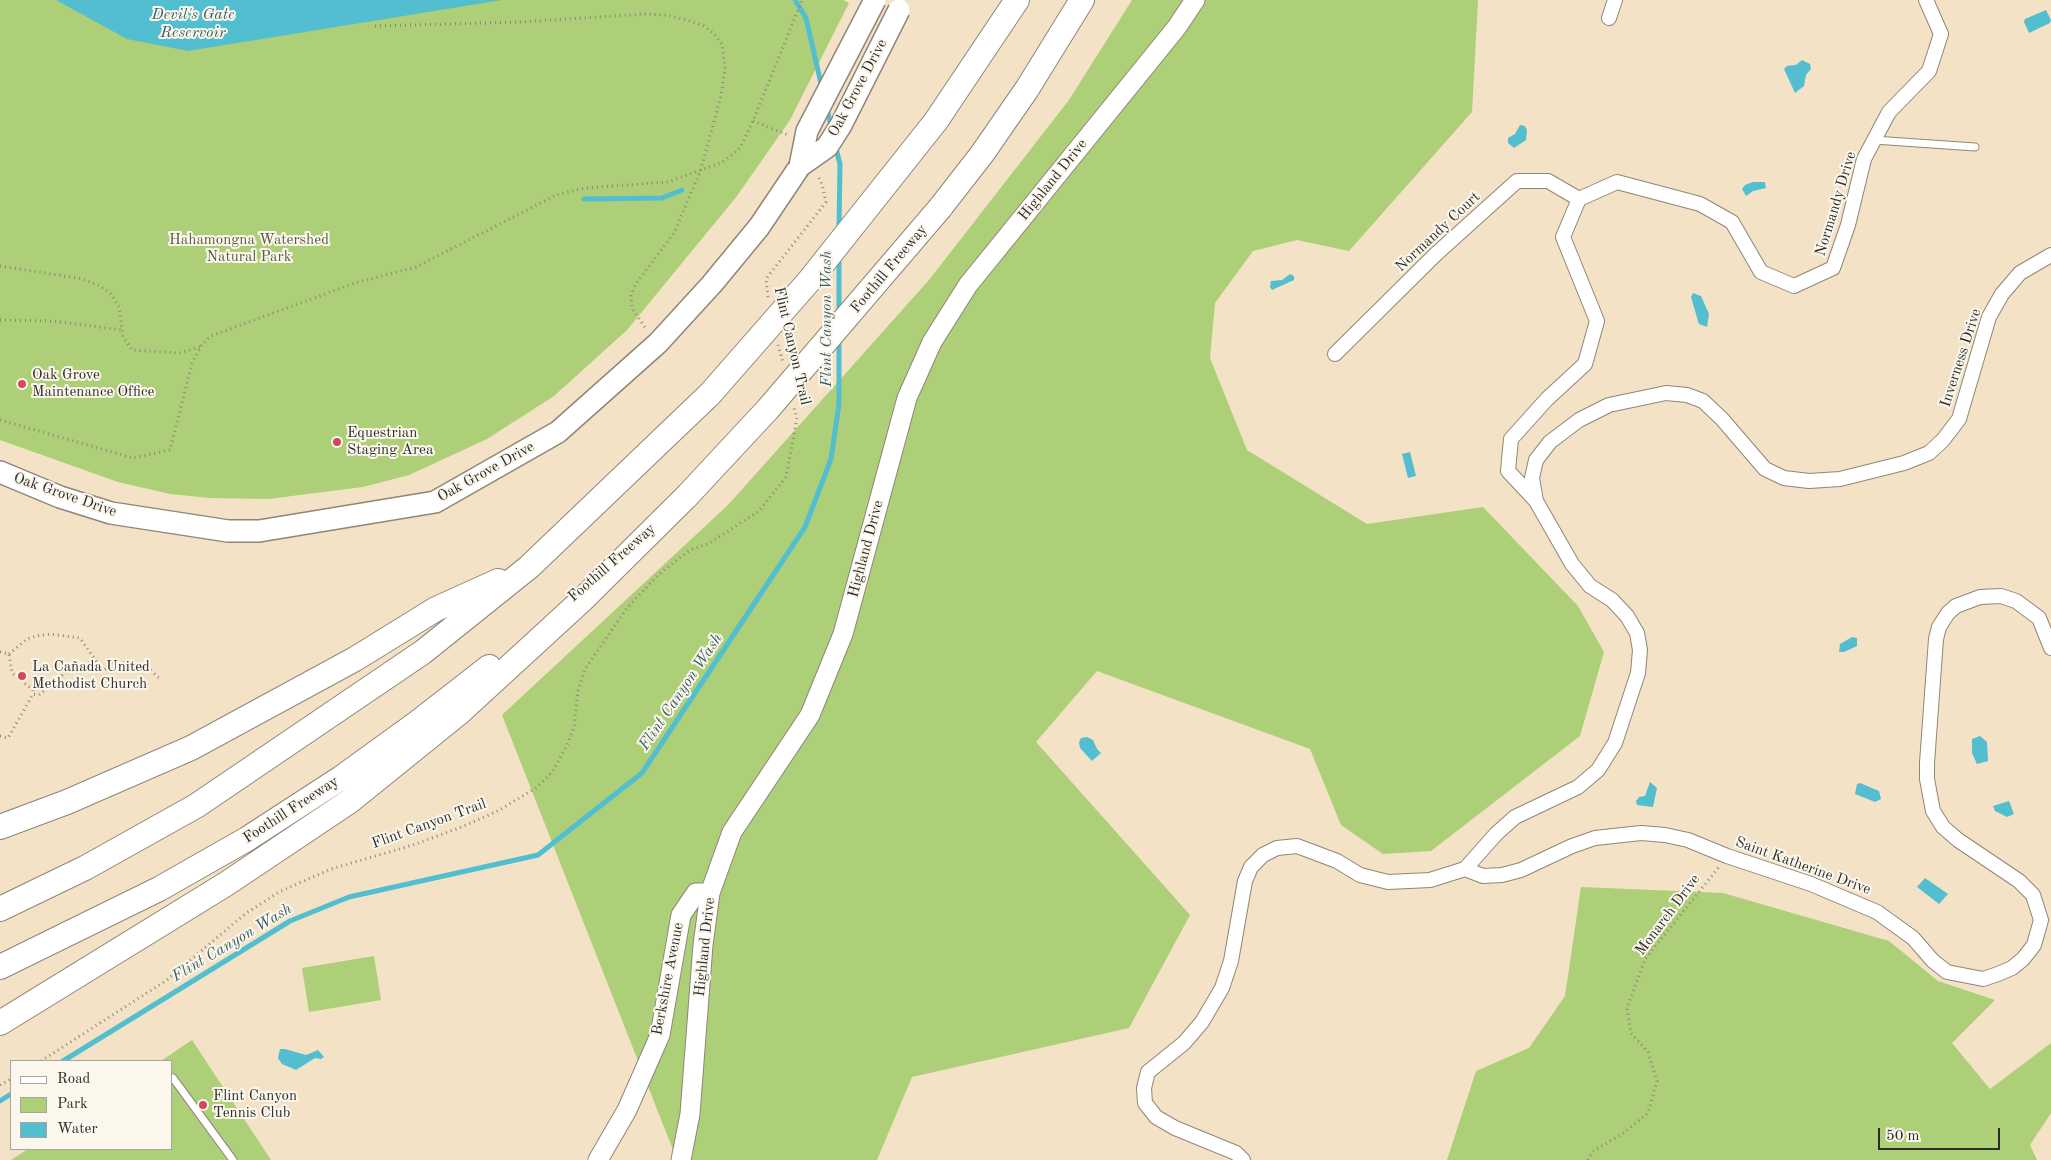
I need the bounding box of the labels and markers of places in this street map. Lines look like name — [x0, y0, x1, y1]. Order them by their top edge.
place label: Oak Grove Maintenance Office — [32, 366, 154, 401]
marker: Oak Grove Maintenance Office — [16, 378, 28, 390]
place label: Equestrian Staging Area — [347, 424, 433, 459]
marker: Equestrian Staging Area — [331, 436, 343, 448]
place label: La Cañada United Methodist Church — [32, 658, 150, 693]
marker: La Cañada United Methodist Church — [16, 670, 28, 682]
place label: Flint Canyon Tennis Club — [213, 1087, 297, 1122]
marker: Flint Canyon Tennis Club — [197, 1099, 209, 1111]

